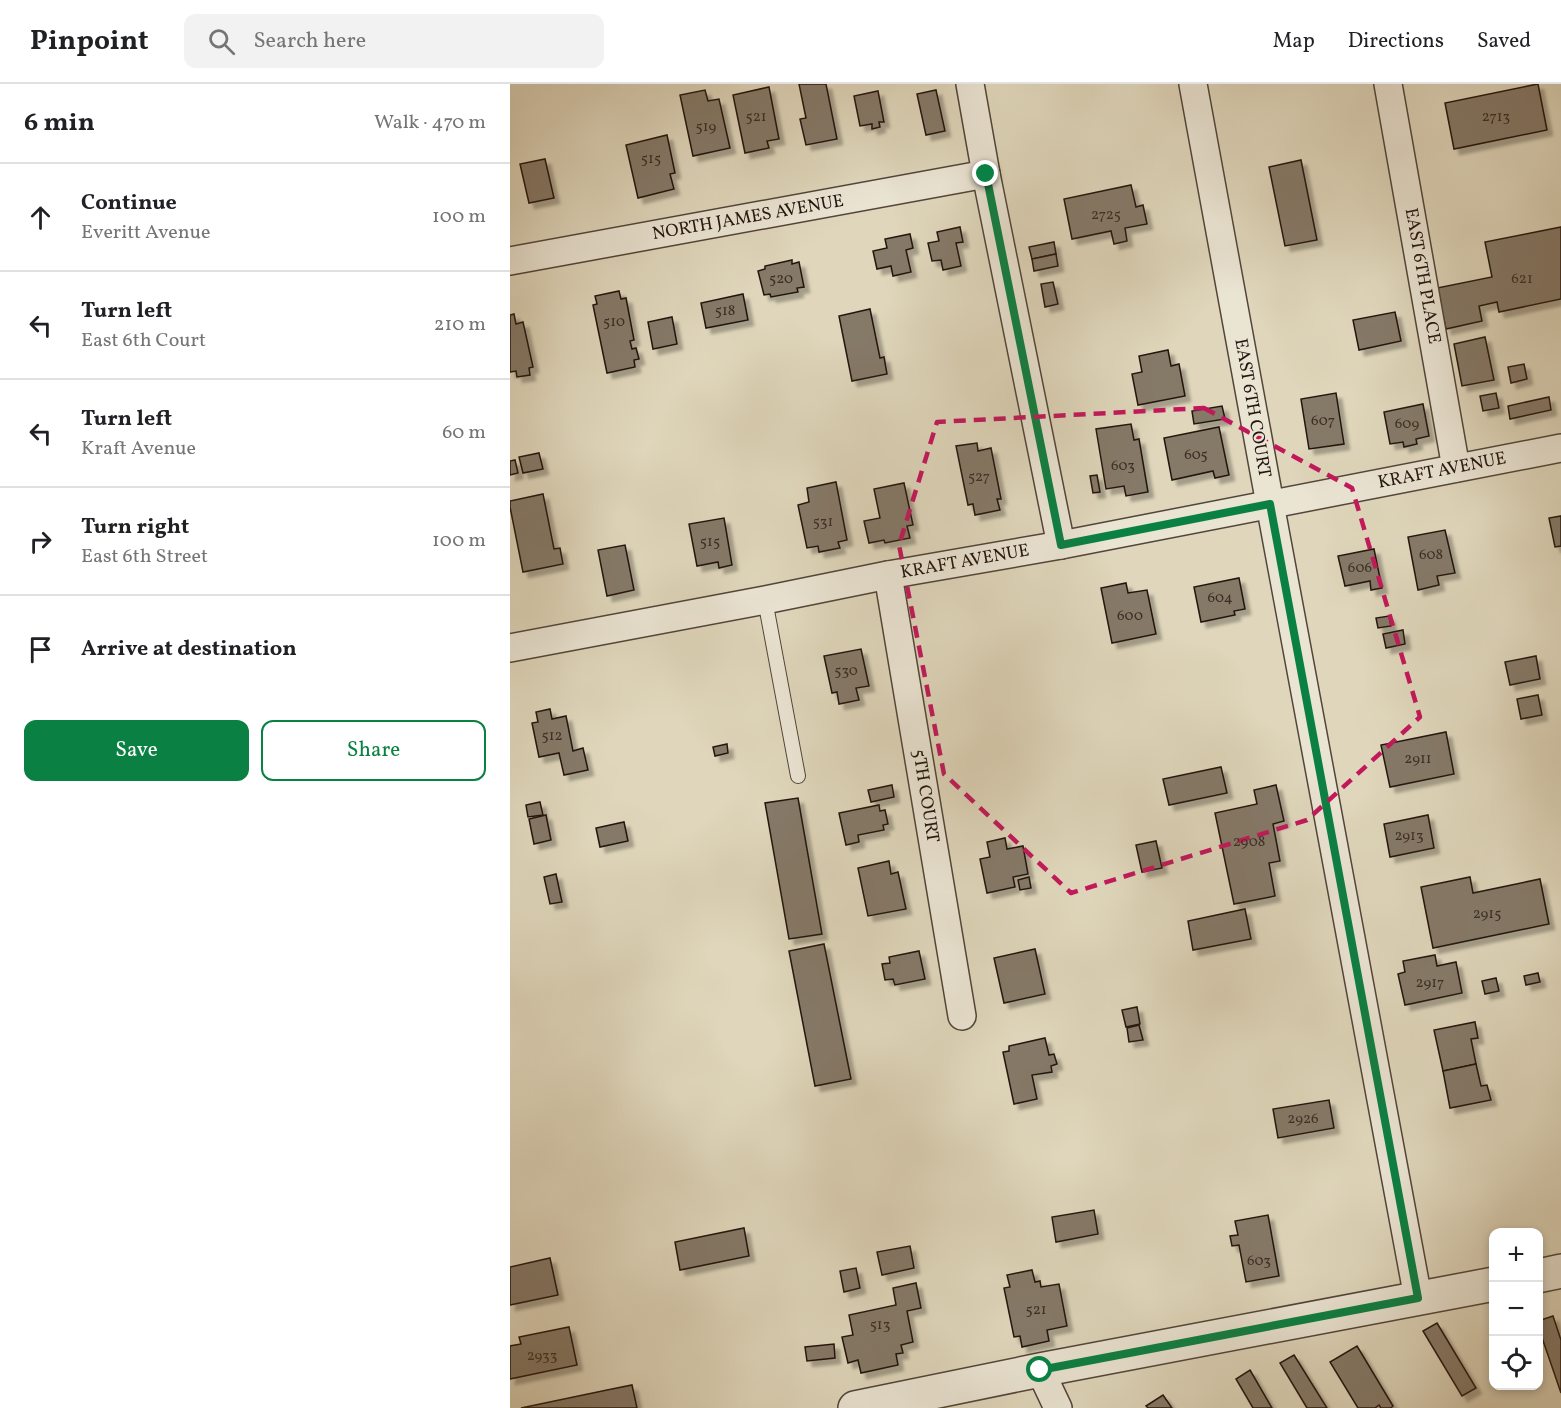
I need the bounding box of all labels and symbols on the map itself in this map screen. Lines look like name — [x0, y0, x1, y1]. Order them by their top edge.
house number: 521 — [745, 107, 767, 128]
house number: 2713 — [1482, 107, 1510, 128]
house number: 519 — [696, 117, 717, 138]
house number: 515 — [641, 149, 661, 170]
route end — [972, 160, 998, 186]
street label: NORTH JAMES AVENUE — [650, 189, 846, 247]
house number: 2725 — [1091, 205, 1121, 226]
street label: EAST 6TH PLACE — [1398, 206, 1446, 346]
house number: 520 — [769, 269, 793, 290]
house number: 621 — [1511, 269, 1533, 290]
house number: 518 — [715, 301, 735, 322]
house number: 510 — [603, 312, 625, 333]
street label: EAST 6TH COURT — [1227, 337, 1277, 480]
house number: 607 — [1311, 411, 1335, 432]
house number: 609 — [1395, 414, 1419, 435]
house number: 605 — [1184, 445, 1208, 466]
street label: KRAFT AVENUE — [1376, 446, 1509, 496]
house number: 603 — [1111, 456, 1135, 477]
house number: 527 — [968, 467, 990, 488]
house number: 531 — [813, 512, 833, 533]
house number: 515 — [700, 532, 720, 553]
street label: KRAFT AVENUE — [899, 538, 1032, 586]
house number: 608 — [1419, 545, 1443, 566]
house number: 606 — [1348, 558, 1372, 579]
house number: 604 — [1207, 588, 1233, 609]
house number: 600 — [1117, 606, 1143, 627]
house number: 530 — [834, 661, 858, 682]
house number: 512 — [541, 726, 563, 747]
street label: 5TH COURT — [905, 748, 945, 845]
house number: 2911 — [1404, 749, 1432, 770]
house number: 2913 — [1394, 826, 1424, 847]
house number: 2908 — [1233, 832, 1265, 853]
house number: 2915 — [1473, 904, 1501, 925]
house number: 2917 — [1416, 973, 1444, 994]
house number: 2926 — [1287, 1109, 1319, 1130]
house number: 603 — [1247, 1251, 1271, 1272]
house number: 521 — [1025, 1300, 1047, 1321]
house number: 513 — [870, 1315, 890, 1336]
house number: 2933 — [527, 1346, 557, 1367]
route start — [1026, 1356, 1052, 1382]

